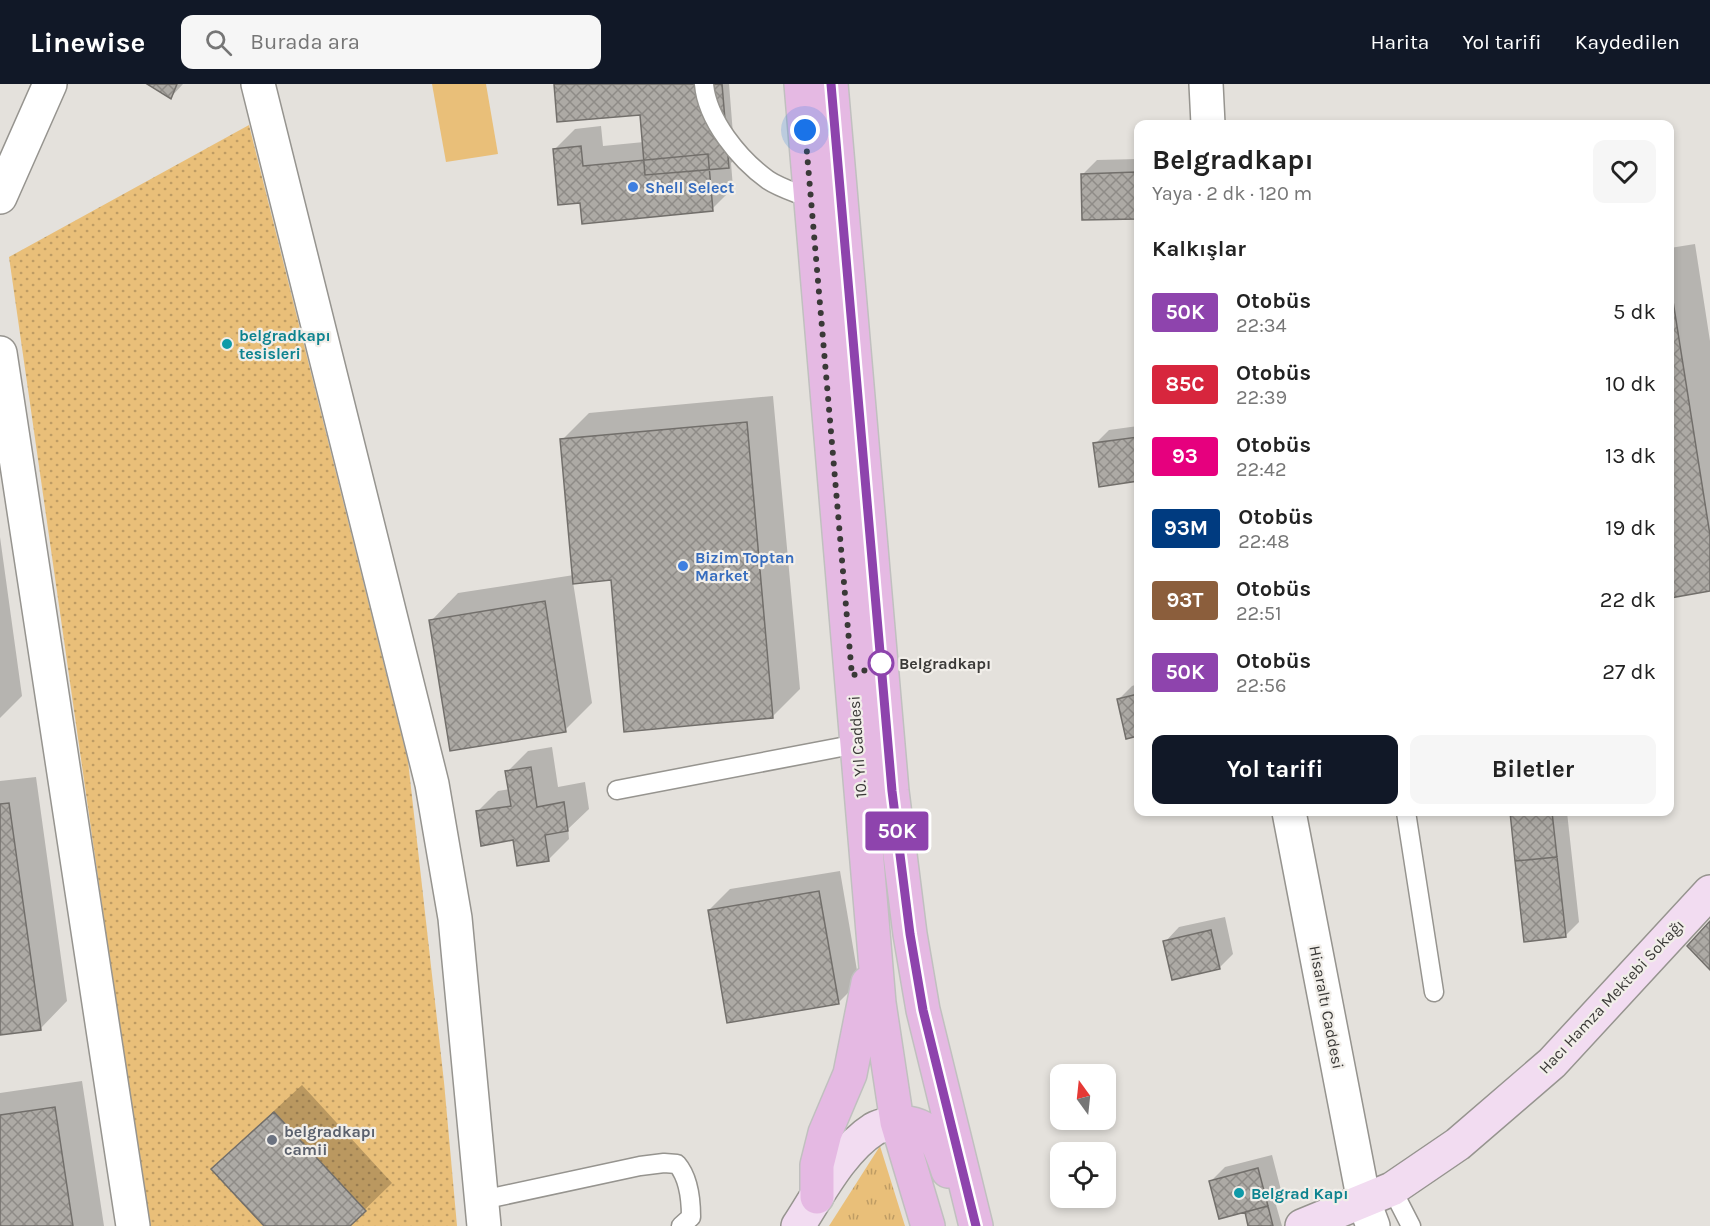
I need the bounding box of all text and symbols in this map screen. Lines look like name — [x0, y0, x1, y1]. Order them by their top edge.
search box — [181, 15, 601, 69]
text: Linewise — [30, 26, 145, 59]
icon: search — [202, 26, 235, 59]
text: Burada ara — [250, 29, 360, 55]
text: Harita — [1370, 30, 1429, 54]
text: Yol tarifi — [1462, 30, 1542, 54]
text: Kaydedilen — [1575, 30, 1680, 54]
your location — [790, 115, 820, 145]
button: heart — [1593, 140, 1656, 203]
text: Belgradkapı — [1152, 143, 1314, 176]
place label: Shell Select — [645, 178, 734, 197]
marker: Shell Select — [626, 180, 640, 194]
text: Yaya · 2 dk · 120 m — [1152, 182, 1312, 205]
text: Kalkışlar — [1152, 236, 1246, 262]
text: Otobüs — [1236, 288, 1311, 314]
text: 5 dk — [1613, 299, 1656, 325]
text: 50K — [1165, 300, 1205, 324]
text: 22:34 — [1236, 314, 1287, 337]
place label: belgradkapı tesisleri — [239, 326, 331, 363]
marker: belgradkapı tesisleri — [220, 337, 234, 351]
text: Otobüs — [1236, 360, 1311, 386]
text: 10 dk — [1605, 371, 1656, 397]
text: 85C — [1165, 372, 1205, 396]
text: 22:39 — [1236, 386, 1287, 409]
text: Otobüs — [1236, 432, 1311, 458]
text: 13 dk — [1605, 443, 1656, 469]
text: 93 — [1172, 444, 1198, 468]
text: 22:42 — [1236, 458, 1287, 481]
text: Otobüs — [1238, 504, 1313, 530]
text: 19 dk — [1605, 515, 1656, 541]
text: 93M — [1164, 516, 1208, 540]
text: 22:48 — [1238, 530, 1290, 553]
place label: Bizim Toptan Market — [695, 548, 795, 585]
marker: Bizim Toptan Market — [676, 559, 690, 573]
text: Otobüs — [1236, 576, 1311, 602]
text: 22 dk — [1600, 587, 1656, 613]
text: 93T — [1166, 588, 1204, 612]
text: 22:51 — [1236, 602, 1282, 625]
text: Otobüs — [1236, 648, 1311, 674]
marker: Belgradkapı — [868, 650, 894, 676]
place label: Belgradkapı — [899, 654, 991, 673]
text: 27 dk — [1602, 659, 1656, 685]
text: 50K — [1165, 660, 1205, 684]
text: 22:56 — [1236, 674, 1287, 697]
street label: 10. Yıl Caddesi — [844, 695, 871, 799]
button: Yol tarifi — [1152, 735, 1398, 804]
button: Biletler — [1410, 735, 1656, 804]
line badge: 50K — [862, 812, 932, 850]
text: 50K — [877, 819, 917, 843]
street label: Hacı Hamza Mektebi Sokağı — [1535, 915, 1688, 1077]
street label: Hisaraltı Caddesi — [1305, 944, 1348, 1070]
north arrow — [1050, 1064, 1116, 1130]
map controls — [1050, 1064, 1116, 1208]
place label: belgradkapı camii — [284, 1122, 376, 1159]
marker: belgradkapı camii — [265, 1133, 279, 1147]
button: locate — [1050, 1142, 1116, 1208]
place label: Belgrad Kapı — [1251, 1184, 1348, 1203]
marker: Belgrad Kapı — [1232, 1186, 1246, 1200]

